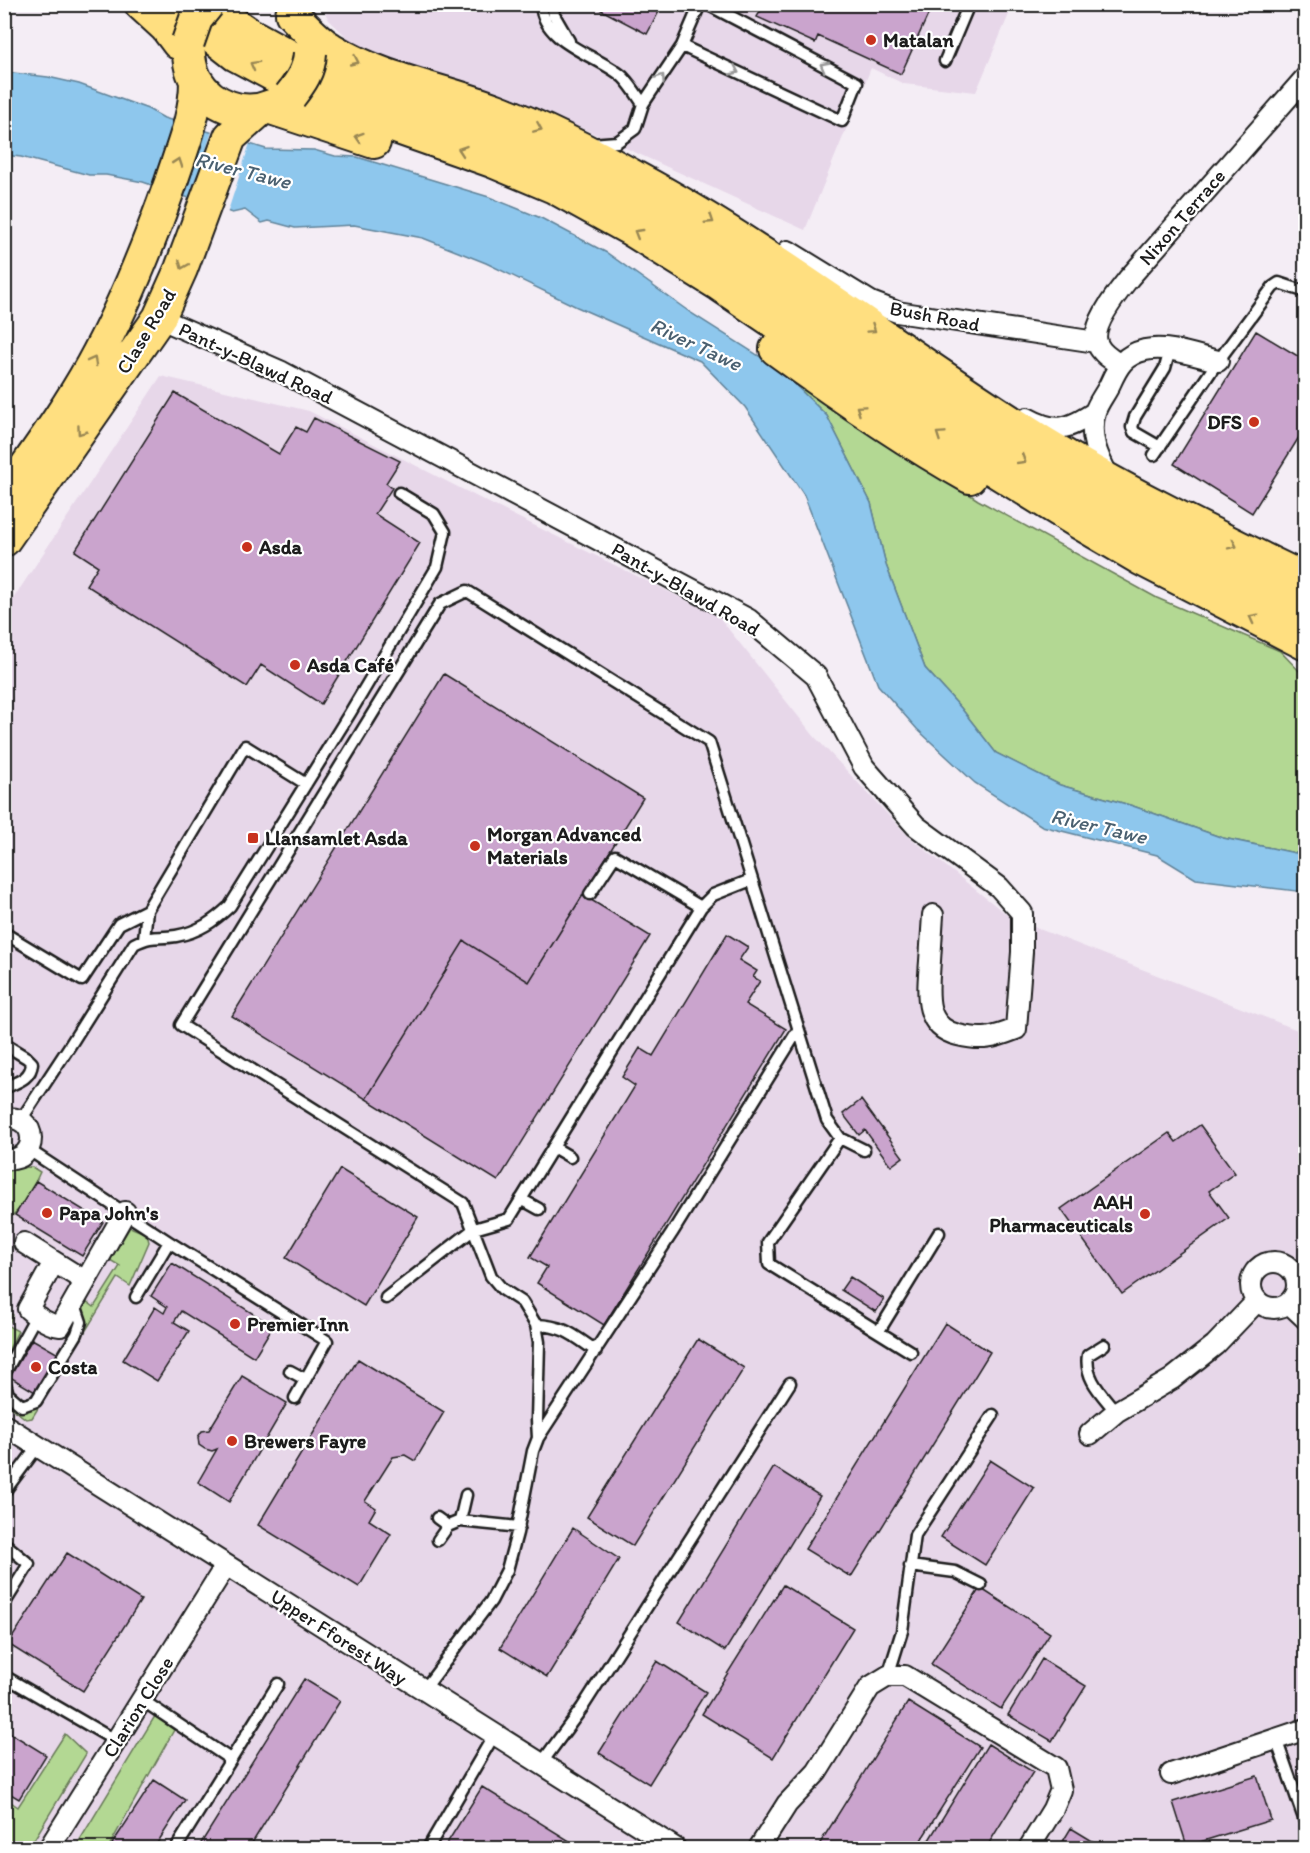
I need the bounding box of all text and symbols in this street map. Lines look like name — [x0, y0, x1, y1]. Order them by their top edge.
place label: Matalan — [883, 28, 954, 52]
marker: Matalan — [864, 33, 878, 47]
one-way arrow — [349, 54, 360, 66]
one-way arrow — [250, 60, 260, 72]
one-way arrow — [820, 62, 830, 73]
one-way arrow — [729, 63, 740, 75]
one-way arrow — [654, 74, 665, 85]
one-way arrow — [532, 121, 543, 133]
one-way arrow — [354, 131, 365, 144]
one-way arrow — [457, 145, 468, 158]
water label: River Tawe — [193, 146, 294, 194]
one-way arrow — [170, 157, 183, 168]
street label: Nixon Terrace — [1134, 164, 1230, 270]
one-way arrow — [703, 213, 714, 224]
one-way arrow — [634, 229, 644, 241]
one-way arrow — [177, 259, 190, 270]
street label: Clase Road — [111, 284, 181, 378]
street label: Bush Road — [888, 295, 982, 337]
water label: River Tawe — [647, 312, 746, 376]
street label: Pant-y-Blawd Road — [175, 317, 337, 409]
one-way arrow — [865, 322, 876, 333]
one-way arrow — [86, 356, 98, 367]
one-way arrow — [855, 405, 866, 416]
place label: DFS — [1207, 410, 1242, 434]
marker: DFS — [1247, 415, 1261, 429]
one-way arrow — [77, 424, 88, 435]
one-way arrow — [936, 431, 947, 442]
one-way arrow — [1016, 452, 1026, 464]
place label: Asda — [258, 535, 302, 559]
street label: Pant-y-Blawd Road — [607, 537, 765, 641]
one-way arrow — [1227, 537, 1238, 549]
marker: Asda — [240, 540, 254, 554]
one-way arrow — [1249, 614, 1260, 625]
place label: Asda Café — [306, 653, 395, 677]
marker: Asda Café — [288, 658, 302, 672]
water label: River Tawe — [1049, 803, 1150, 849]
place label: Morgan Advanced Materials — [487, 822, 641, 869]
place label: Llansamlet Asda — [265, 826, 408, 850]
marker: Llansamlet Asda — [246, 831, 260, 845]
marker: Morgan Advanced Materials — [468, 839, 482, 853]
place label: AAH Pharmaceuticals — [989, 1190, 1133, 1237]
place label: Papa John's — [59, 1201, 159, 1226]
marker: Papa John's — [40, 1206, 54, 1220]
marker: AAH Pharmaceuticals — [1138, 1207, 1152, 1221]
place label: Premier Inn — [247, 1312, 349, 1336]
marker: Premier Inn — [228, 1317, 242, 1331]
place label: Costa — [48, 1355, 97, 1379]
marker: Costa — [29, 1360, 43, 1374]
place label: Brewers Fayre — [244, 1429, 367, 1454]
marker: Brewers Fayre — [225, 1434, 239, 1448]
street label: Upper Fforest Way — [266, 1584, 412, 1690]
street label: Clarion Close — [97, 1652, 179, 1762]

